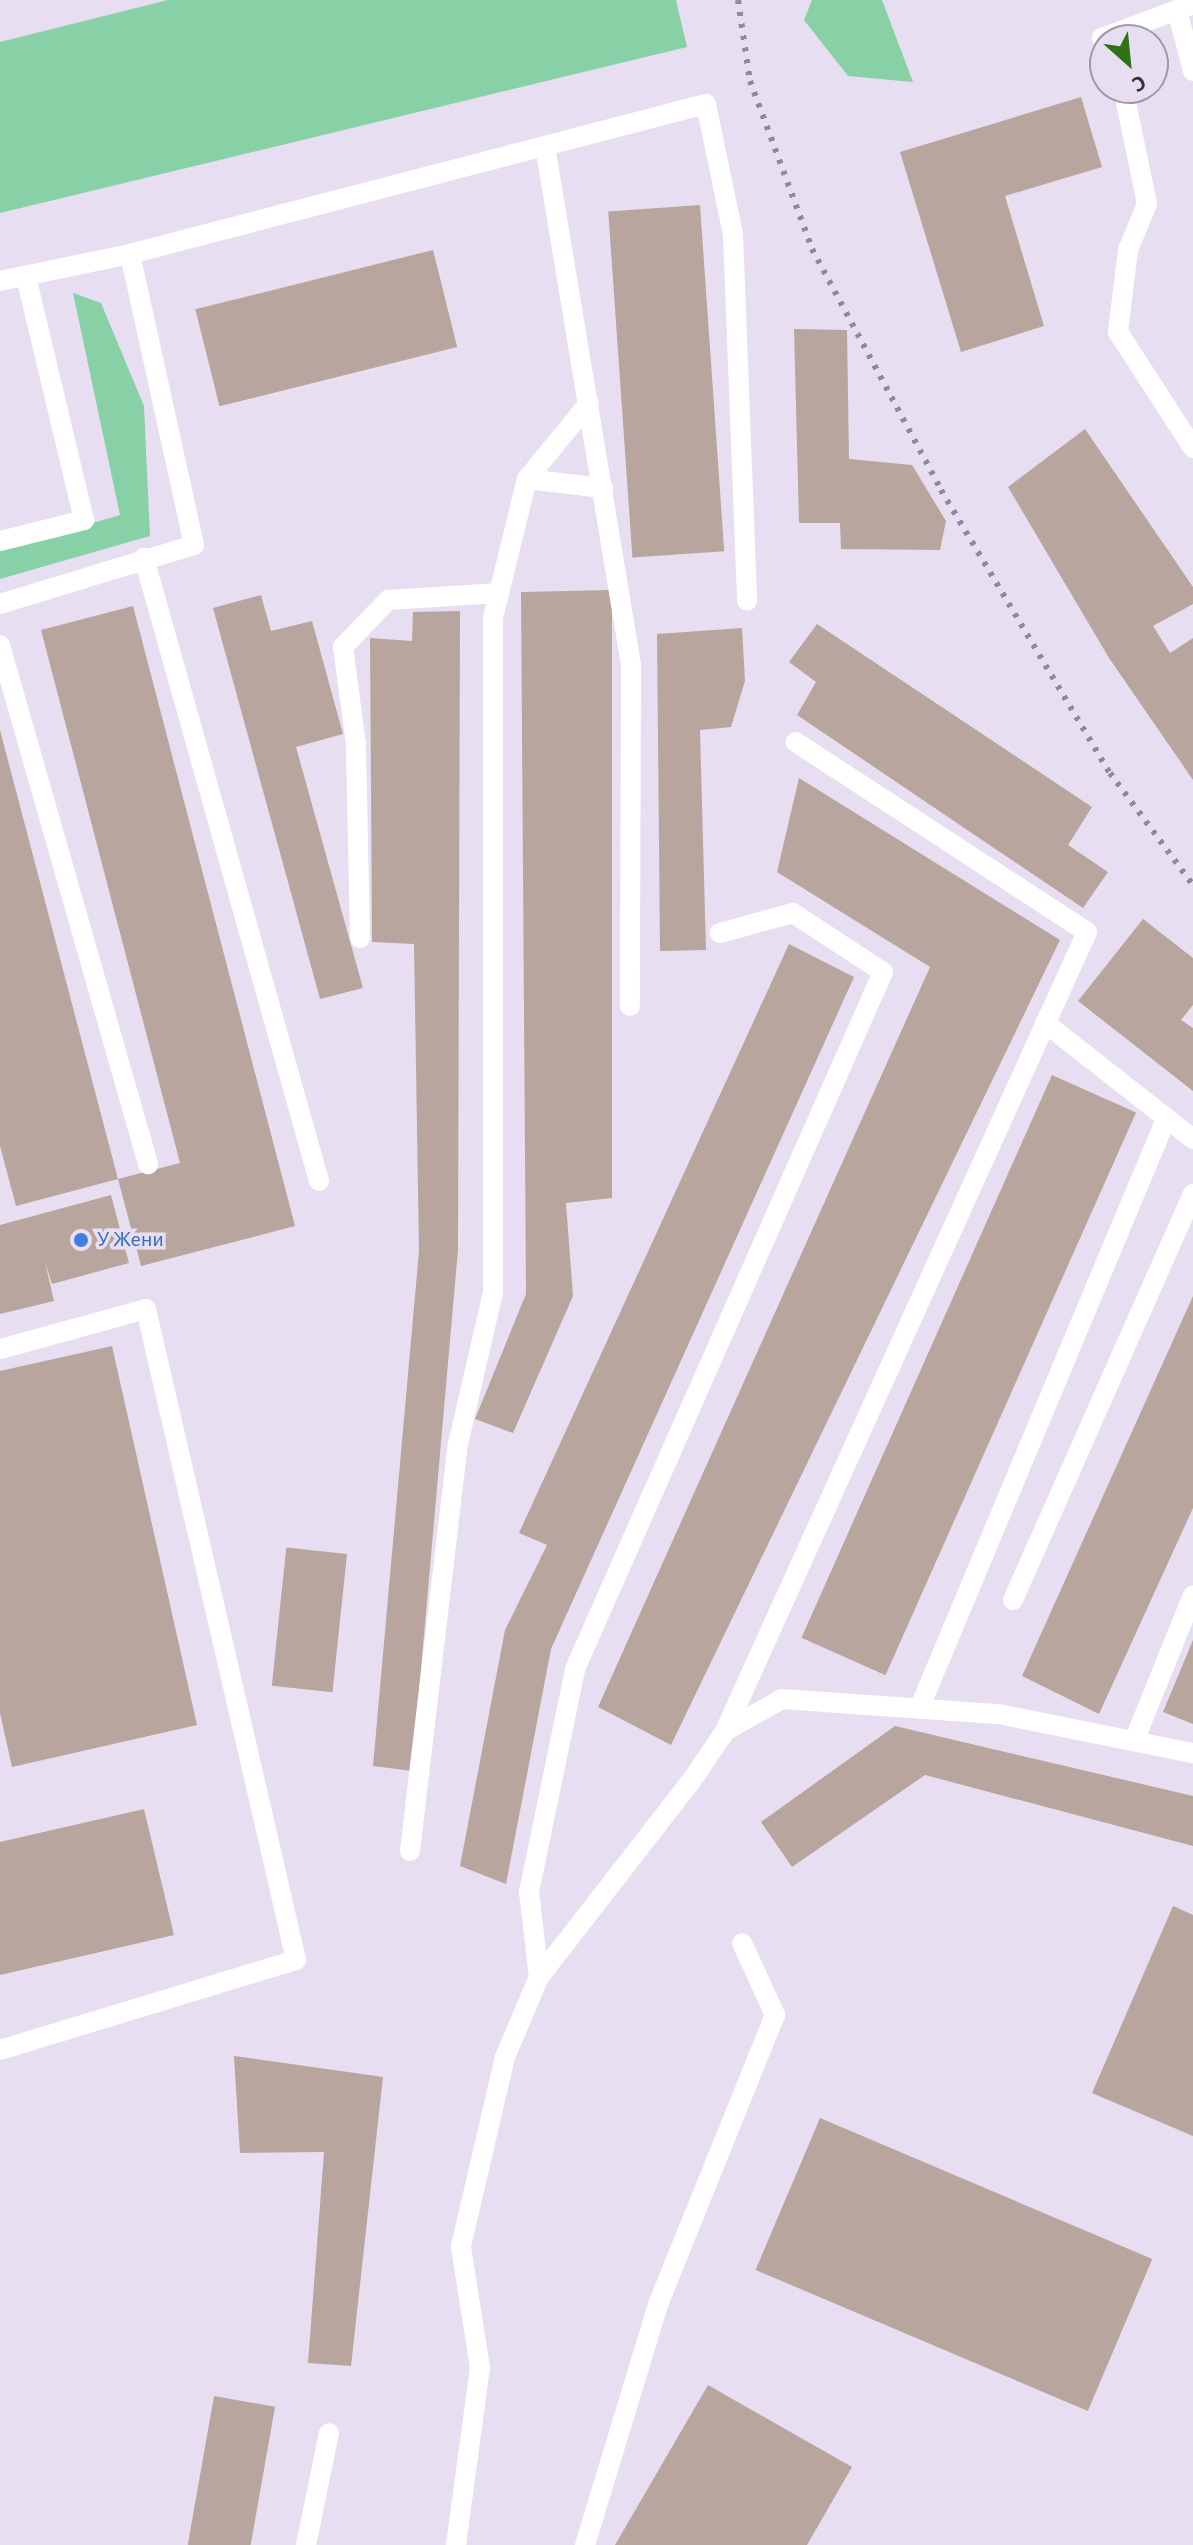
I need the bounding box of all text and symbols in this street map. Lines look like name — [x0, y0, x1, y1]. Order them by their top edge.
north arrow — [1089, 24, 1169, 104]
text: С — [1129, 71, 1149, 96]
place label: У Жени — [97, 1227, 164, 1253]
marker: У Жени — [72, 1231, 90, 1249]

